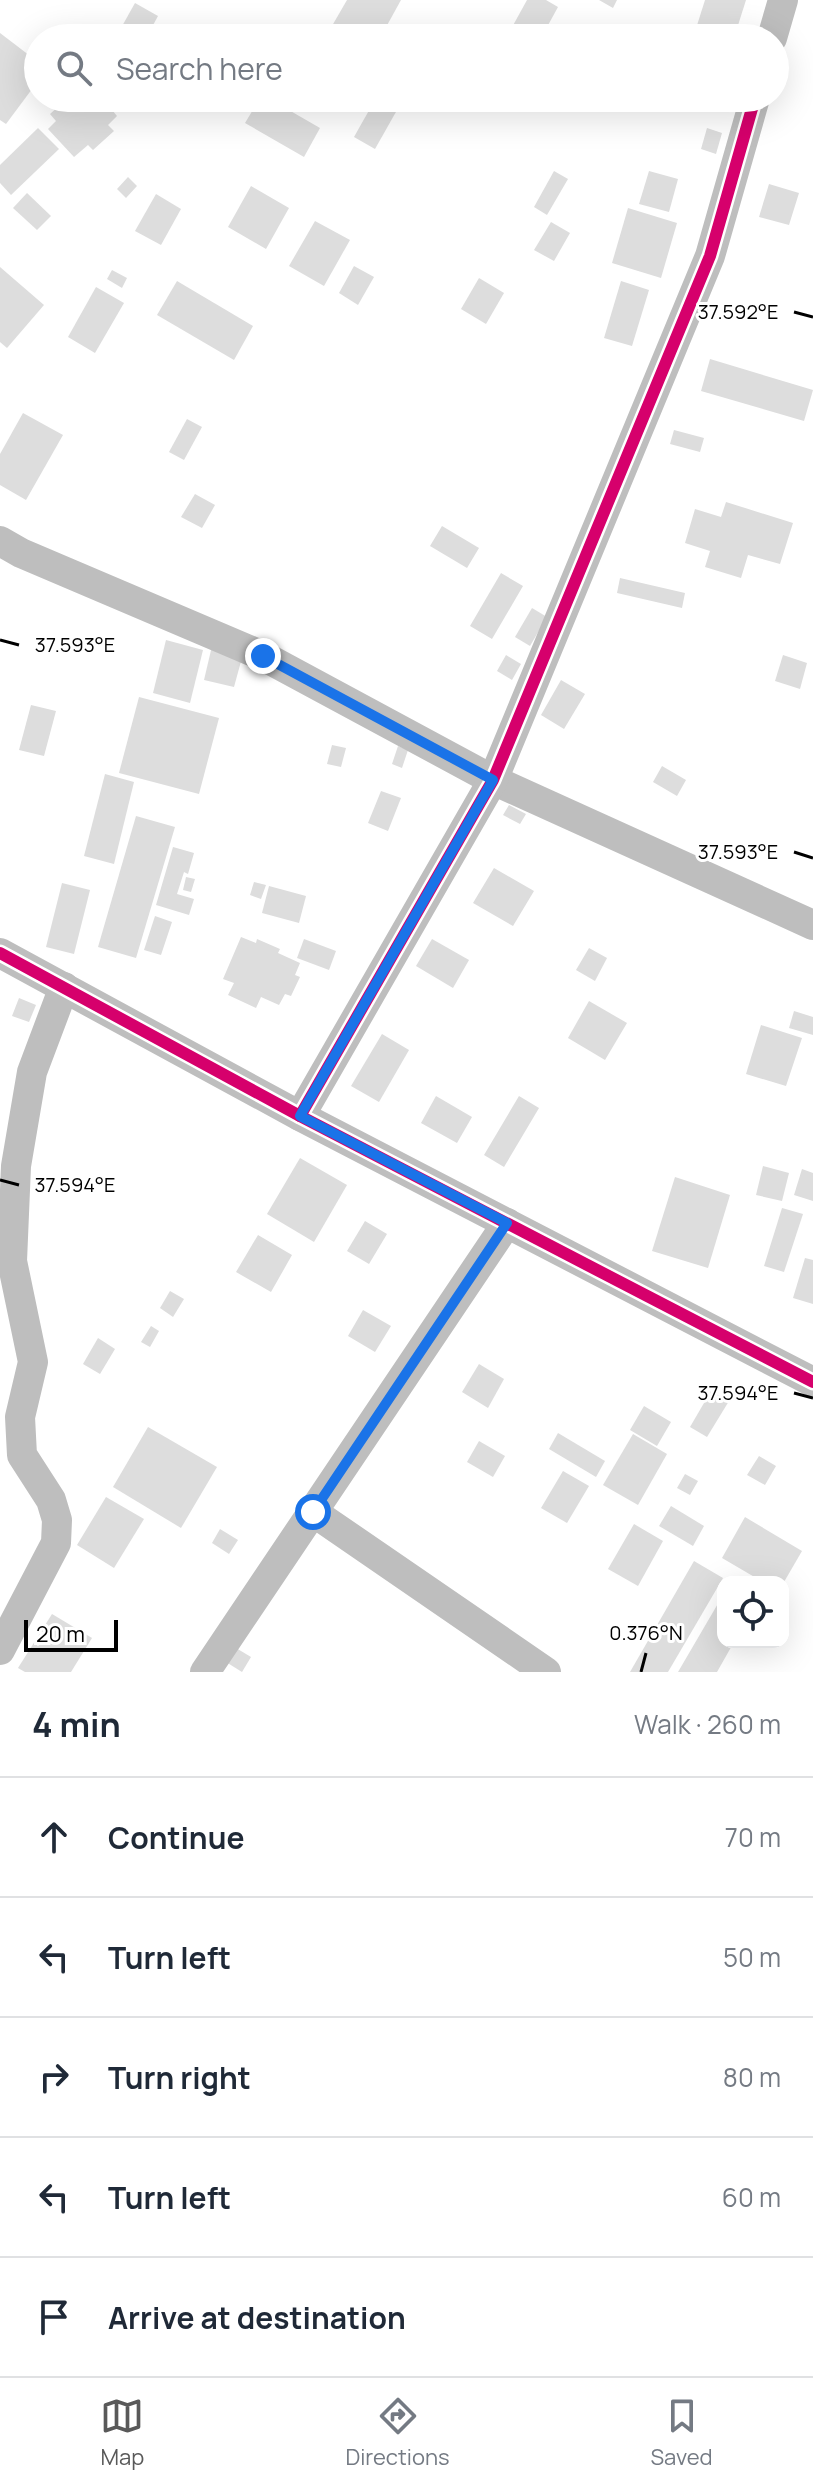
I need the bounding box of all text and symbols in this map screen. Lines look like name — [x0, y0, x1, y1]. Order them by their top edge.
search box — [24, 24, 789, 112]
icon: search — [52, 46, 96, 90]
text: Search here — [116, 48, 283, 89]
text: 37.592°E — [698, 298, 778, 325]
text: 37.593°E — [35, 631, 115, 658]
route end — [245, 638, 281, 674]
text: 37.593°E — [698, 838, 778, 865]
text: 37.594°E — [35, 1171, 116, 1198]
text: 37.594°E — [698, 1379, 779, 1406]
route start — [295, 1494, 331, 1530]
map controls — [717, 1576, 789, 1648]
button: locate — [717, 1576, 789, 1648]
scale bar — [24, 1616, 118, 1652]
text: 20 m — [36, 1619, 85, 1649]
text: 0.376°N — [609, 1619, 683, 1646]
text: 4 min — [32, 1701, 121, 1747]
text: Walk · 260 m — [634, 1706, 781, 1742]
icon: ahead — [32, 1815, 76, 1859]
text: Continue — [108, 1817, 244, 1858]
text: 70 m — [725, 1819, 781, 1855]
icon: left — [32, 1935, 76, 1979]
text: Turn left — [108, 1937, 231, 1978]
text: 50 m — [723, 1939, 781, 1975]
icon: right — [32, 2055, 76, 2099]
text: Turn right — [108, 2057, 251, 2098]
text: 80 m — [723, 2059, 781, 2095]
icon: left — [32, 2175, 76, 2219]
text: Turn left — [108, 2177, 231, 2218]
text: 60 m — [722, 2179, 781, 2215]
icon: arrive — [32, 2295, 76, 2339]
text: Arrive at destination — [108, 2297, 406, 2338]
tab: Map — [100, 2394, 144, 2472]
tab: Directions — [345, 2394, 450, 2472]
tab: Saved — [651, 2394, 713, 2472]

